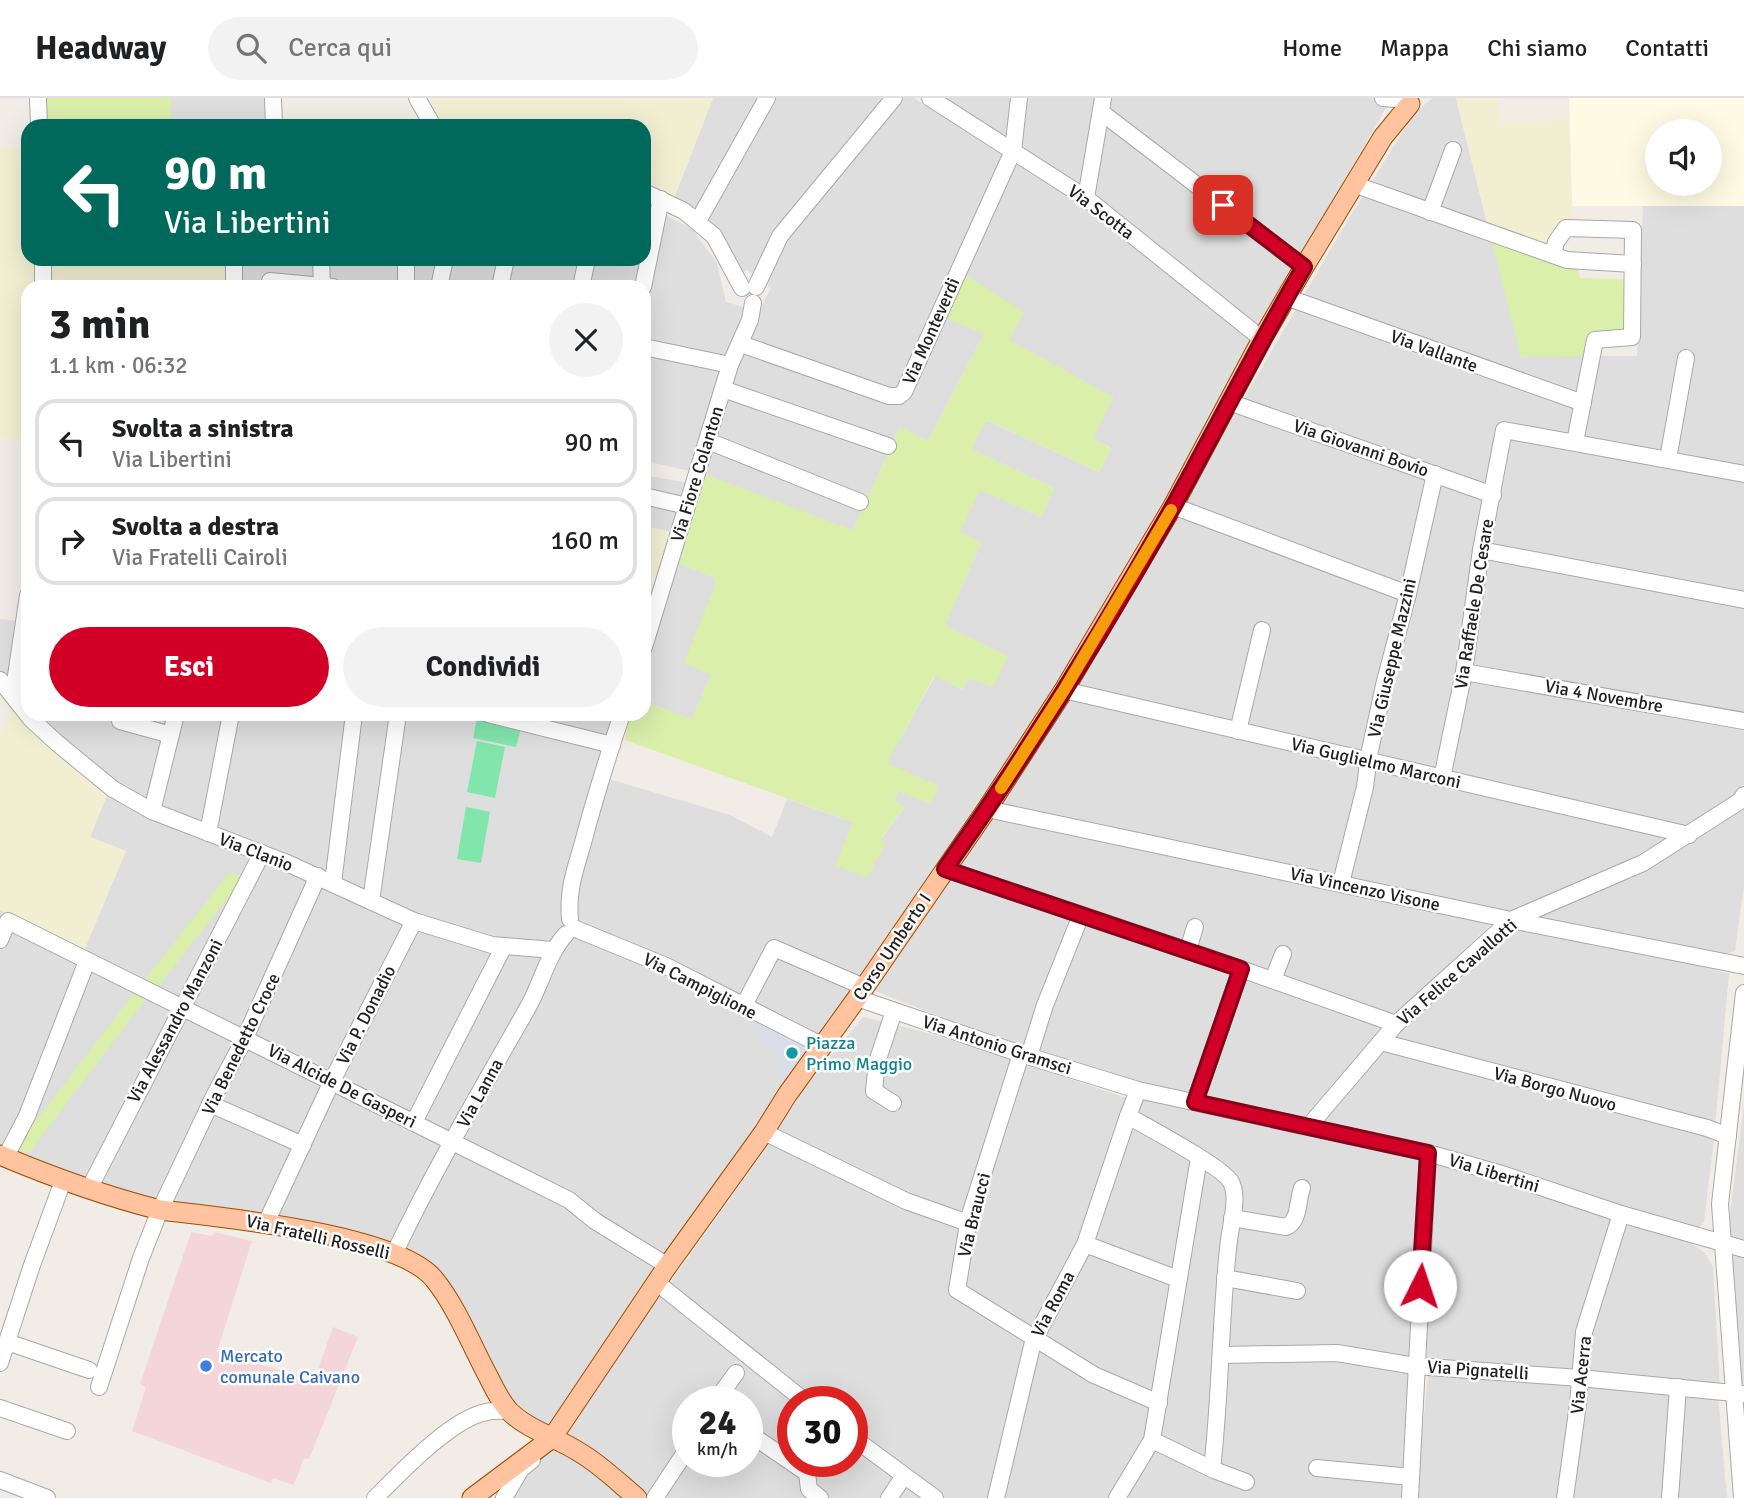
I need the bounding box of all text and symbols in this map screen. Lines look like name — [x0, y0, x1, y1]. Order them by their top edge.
search box — [208, 17, 698, 80]
text: Headway — [35, 28, 166, 69]
icon: search — [232, 29, 270, 67]
text: Cerca qui — [288, 32, 392, 64]
text: Home — [1282, 33, 1342, 63]
text: Mappa — [1380, 33, 1449, 63]
text: Chi siamo — [1487, 33, 1587, 63]
text: Contatti — [1625, 33, 1709, 63]
map controls — [1645, 119, 1722, 196]
button: sound — [1645, 119, 1722, 196]
text: 90 m — [164, 143, 267, 203]
icon: left — [49, 147, 140, 238]
pin — [1193, 175, 1253, 235]
street label: Via Scotta — [1063, 180, 1139, 244]
icon: arrive — [1204, 186, 1242, 224]
text: Via Libertini — [164, 203, 331, 242]
street label: Via Monteverdi — [898, 274, 964, 388]
text: 3 min — [49, 299, 150, 350]
button: close — [549, 303, 623, 377]
street label: Via Vallante — [1387, 325, 1481, 377]
text: 1.1 km · 06:32 — [49, 351, 188, 380]
street label: Via Fiore Colanton — [666, 403, 728, 545]
text: Svolta a sinistra — [112, 413, 294, 445]
street label: Via Giovanni Bovio — [1290, 414, 1432, 482]
icon: left — [53, 424, 91, 462]
text: 90 m — [564, 427, 619, 459]
text: Via Libertini — [112, 445, 232, 474]
text: Svolta a destra — [112, 511, 279, 543]
street label: Via Raffaele De Cesare — [1450, 517, 1498, 691]
icon: right — [53, 522, 91, 560]
text: 160 m — [550, 525, 619, 557]
text: Via Fratelli Cairoli — [112, 543, 288, 572]
street label: Via Giuseppe Mazzini — [1363, 576, 1421, 740]
button: Esci — [49, 627, 329, 707]
button: Condividi — [343, 627, 623, 707]
street label: Via 4 Novembre — [1543, 675, 1665, 717]
street label: Via Guglielmo Marconi — [1289, 733, 1463, 793]
street label: Via Clanio — [216, 828, 296, 876]
street label: Via Vincenzo Visone — [1288, 862, 1442, 916]
street label: Corso Umberto I — [848, 889, 936, 1005]
street label: Via Felice Cavallotti — [1393, 914, 1521, 1030]
street label: Via Alessandro Manzoni — [122, 935, 228, 1107]
street label: Via Campiglione — [639, 948, 761, 1024]
street label: Via P. Donadio — [332, 962, 400, 1068]
street label: Via Benedetto Croce — [197, 969, 285, 1119]
street label: Via Antonio Gramsci — [920, 1010, 1074, 1080]
place label: Piazza Primo Maggio — [806, 1032, 912, 1075]
street label: Via Alcide De Gasperi — [264, 1039, 420, 1133]
marker: Piazza Primo Maggio — [784, 1045, 800, 1061]
street label: Via Lanna — [452, 1055, 508, 1131]
street label: Via Borgo Nuovo — [1491, 1062, 1619, 1116]
street label: Via Libertini — [1446, 1149, 1542, 1197]
street label: Via Braucci — [953, 1170, 995, 1260]
street label: Via Fratelli Rosselli — [244, 1210, 392, 1264]
position arrow — [1383, 1249, 1457, 1323]
street label: Via Roma — [1026, 1267, 1080, 1341]
street label: Via Acerra — [1566, 1335, 1596, 1415]
place label: Mercato comunale Caivano — [220, 1345, 360, 1388]
street label: Via Pignatelli — [1426, 1355, 1530, 1385]
marker: Mercato comunale Caivano — [198, 1358, 214, 1374]
speed limit sign: 30 — [777, 1386, 868, 1477]
text: 24 — [699, 1401, 736, 1444]
text: km/h — [697, 1438, 738, 1460]

